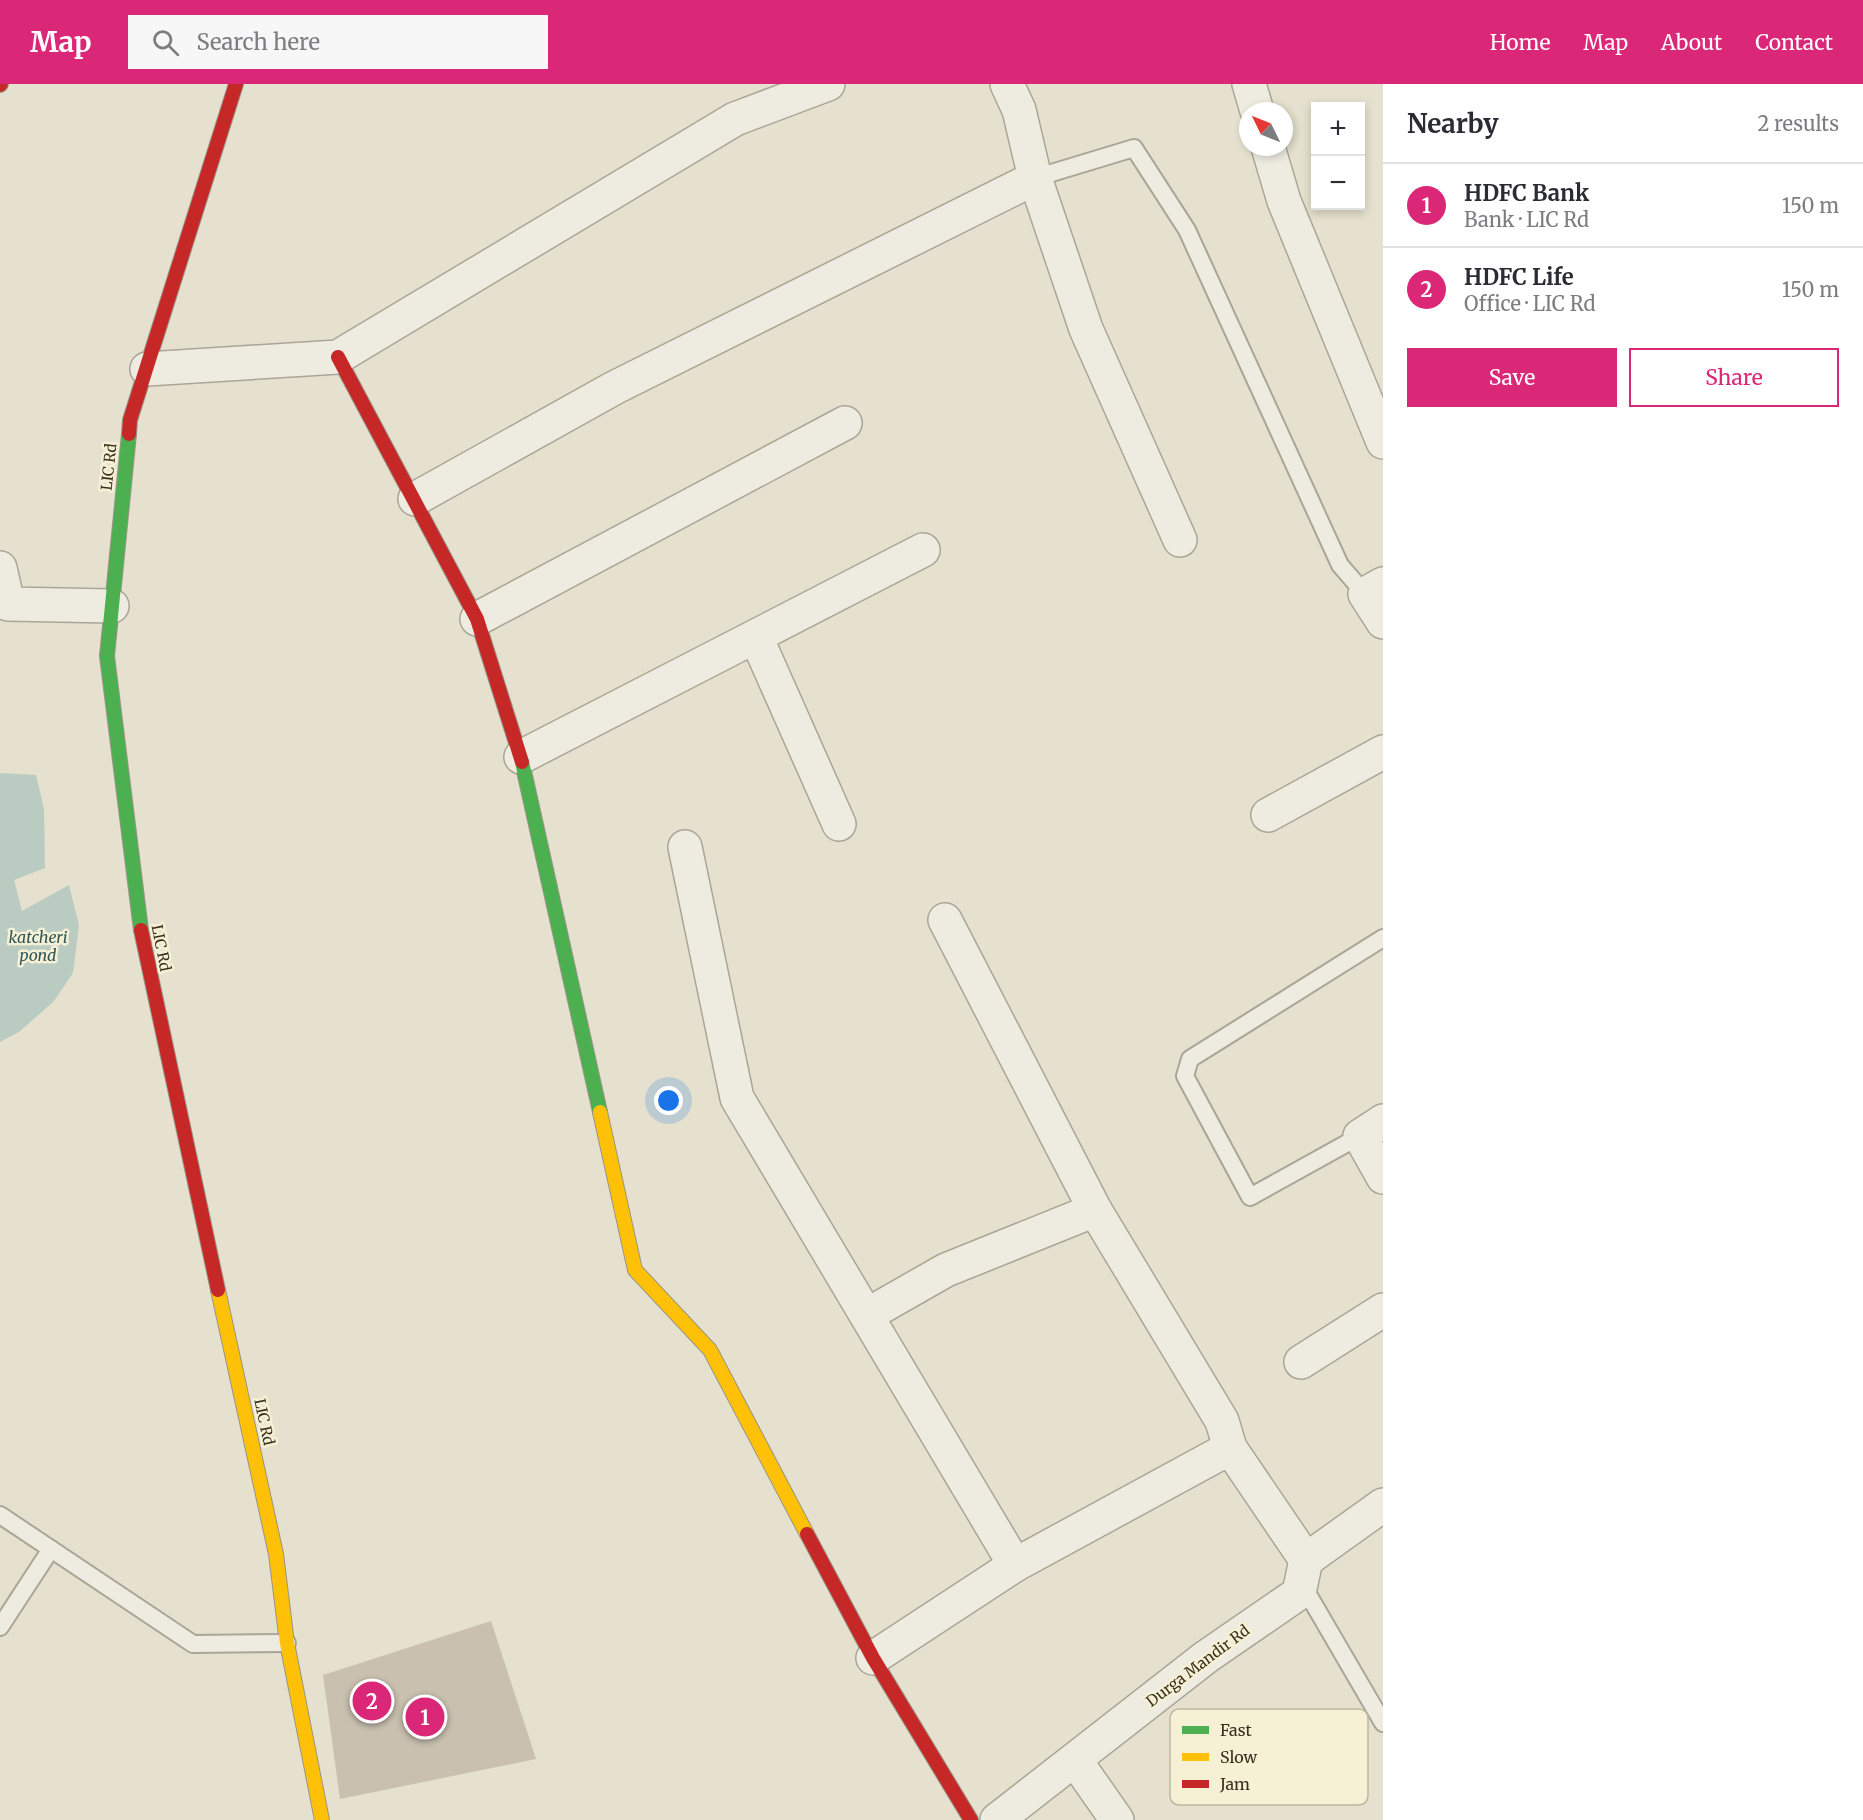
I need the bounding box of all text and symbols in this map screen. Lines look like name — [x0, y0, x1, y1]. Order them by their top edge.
search box — [128, 15, 548, 69]
text: Map — [30, 24, 92, 60]
icon: search — [149, 26, 182, 59]
text: Search here — [197, 28, 320, 56]
text: Home — [1490, 29, 1550, 56]
text: Map — [1583, 29, 1628, 56]
text: About — [1661, 29, 1722, 56]
text: Contact — [1755, 29, 1833, 56]
north arrow — [1239, 102, 1293, 156]
map controls — [1311, 102, 1365, 210]
button: + — [1311, 102, 1365, 156]
text: Nearby — [1407, 107, 1499, 140]
text: 2 results — [1757, 111, 1839, 136]
button: − — [1311, 156, 1365, 210]
text: HDFC Bank — [1464, 179, 1589, 207]
text: 1 — [1422, 193, 1431, 218]
text: 150 m — [1782, 193, 1839, 218]
text: Bank · LIC Rd — [1464, 207, 1589, 232]
text: HDFC Life — [1464, 263, 1574, 291]
text: 2 — [1421, 277, 1432, 302]
text: 150 m — [1782, 277, 1839, 302]
text: Office · LIC Rd — [1464, 291, 1595, 316]
button: Save — [1407, 348, 1617, 407]
button: Share — [1629, 348, 1839, 407]
street label: LIC Rd — [97, 443, 120, 491]
street label: LIC Rd — [148, 923, 175, 973]
water label: katcheri pond — [8, 927, 68, 965]
your location — [654, 1086, 683, 1115]
street label: LIC Rd — [250, 1397, 279, 1447]
street label: Durga Mandir Rd — [1142, 1621, 1253, 1711]
pin: 2 — [352, 1678, 392, 1724]
pin: 1 — [406, 1694, 444, 1740]
legend — [1170, 1709, 1368, 1805]
text: Fast — [1220, 1720, 1253, 1740]
text: Slow — [1220, 1747, 1258, 1767]
text: Jam — [1219, 1774, 1250, 1794]

